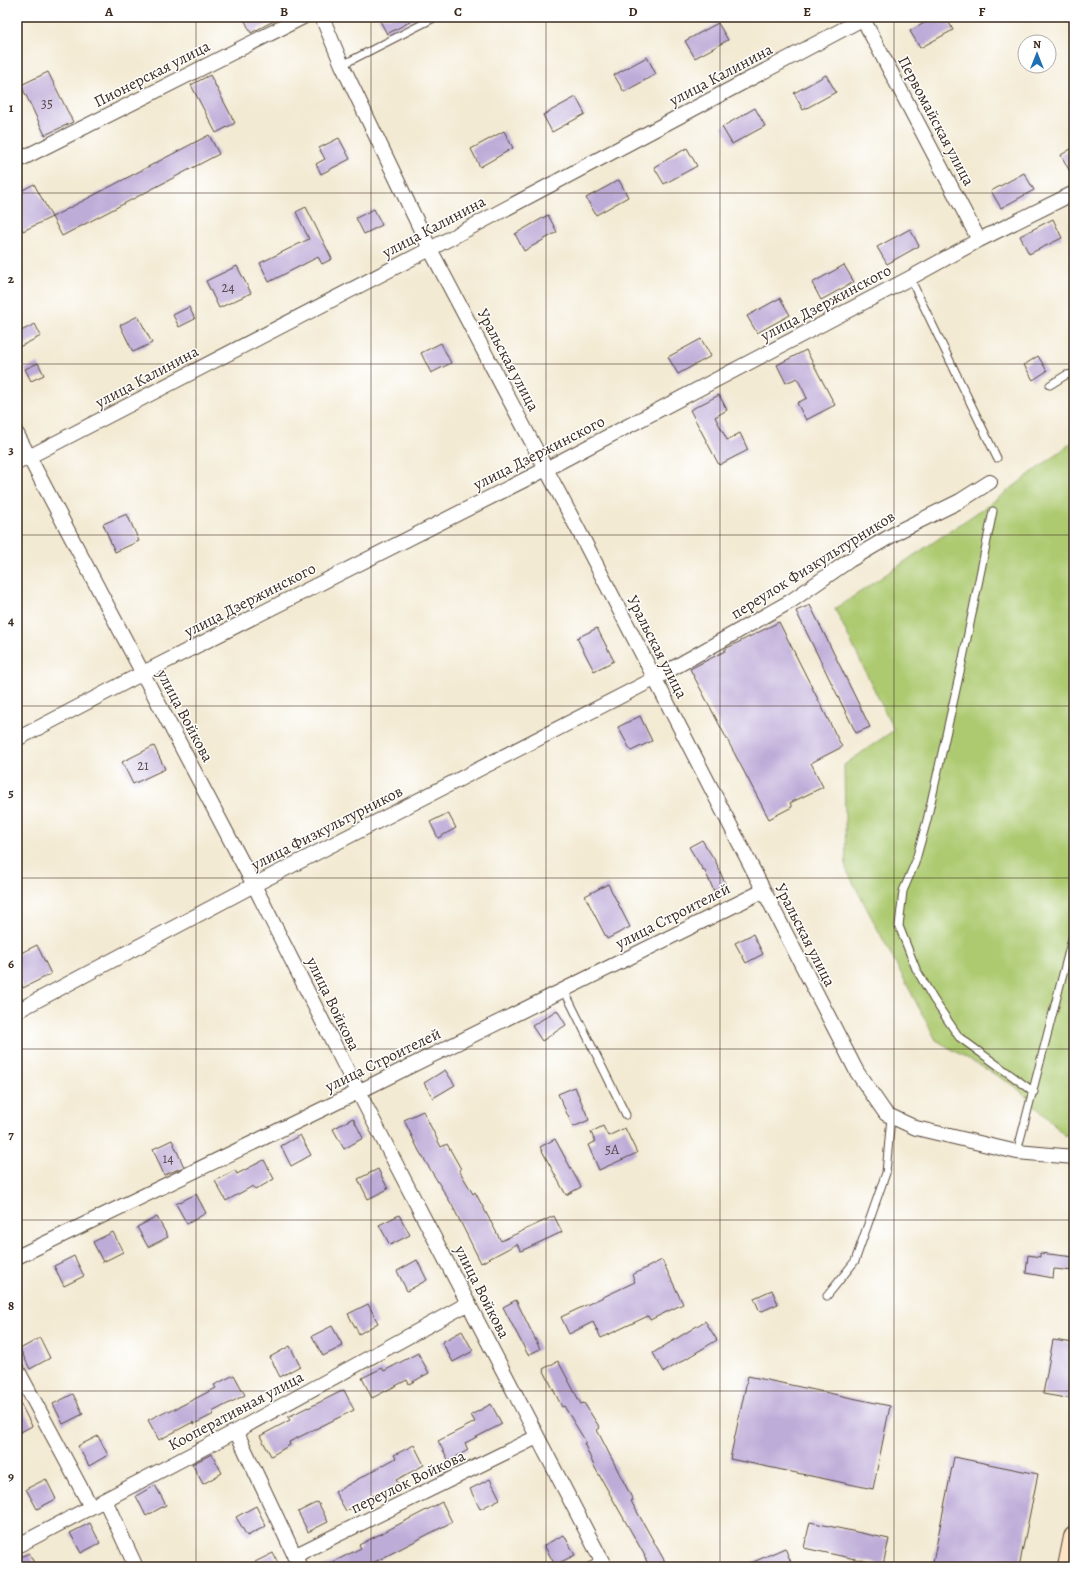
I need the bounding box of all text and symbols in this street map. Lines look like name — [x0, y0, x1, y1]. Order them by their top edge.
text: A — [104, 3, 114, 20]
text: B — [280, 3, 288, 20]
text: C — [454, 3, 462, 20]
text: D — [628, 3, 638, 20]
text: E — [803, 3, 811, 20]
text: F — [979, 3, 986, 20]
north arrow — [1017, 34, 1057, 74]
street label: Пионерская улица — [90, 35, 214, 113]
text: N — [1033, 37, 1041, 52]
street label: улица Калинина — [665, 38, 777, 112]
street label: Первомайская улица — [892, 52, 980, 190]
house number: 35 — [41, 94, 53, 113]
text: 1 — [9, 99, 14, 116]
street label: улица Калинина — [378, 190, 490, 264]
street label: улица Дзержинского — [756, 259, 895, 347]
text: 2 — [8, 270, 15, 287]
house number: 24 — [222, 278, 235, 297]
street label: Уральская улица — [472, 305, 545, 416]
street label: улица Калинина — [91, 340, 203, 414]
street label: улица Дзержинского — [469, 410, 609, 496]
text: 3 — [8, 441, 14, 458]
street label: переулок Физкультурников — [727, 505, 899, 625]
street label: улица Дзержинского — [180, 557, 320, 643]
street label: Уральская улица — [621, 591, 693, 703]
text: 4 — [8, 612, 14, 629]
street label: улица Войкова — [151, 665, 219, 767]
house number: 21 — [137, 756, 149, 775]
street label: улица Физкультурников — [247, 780, 406, 876]
text: 5 — [8, 784, 14, 801]
street label: улица Строителей — [611, 878, 734, 955]
street label: Уральская улица — [769, 879, 841, 991]
street label: улица Войкова — [300, 952, 366, 1055]
text: 6 — [8, 955, 14, 972]
street label: улица Строителей — [321, 1022, 444, 1098]
text: 7 — [8, 1126, 14, 1143]
house number: 5А — [605, 1140, 620, 1159]
house number: 14 — [162, 1149, 174, 1168]
street label: улица Войкова — [449, 1241, 515, 1343]
text: 8 — [8, 1297, 14, 1314]
street label: Кооперативная улица — [164, 1366, 308, 1456]
street label: переулок Войкова — [347, 1444, 469, 1519]
text: 9 — [8, 1468, 14, 1485]

